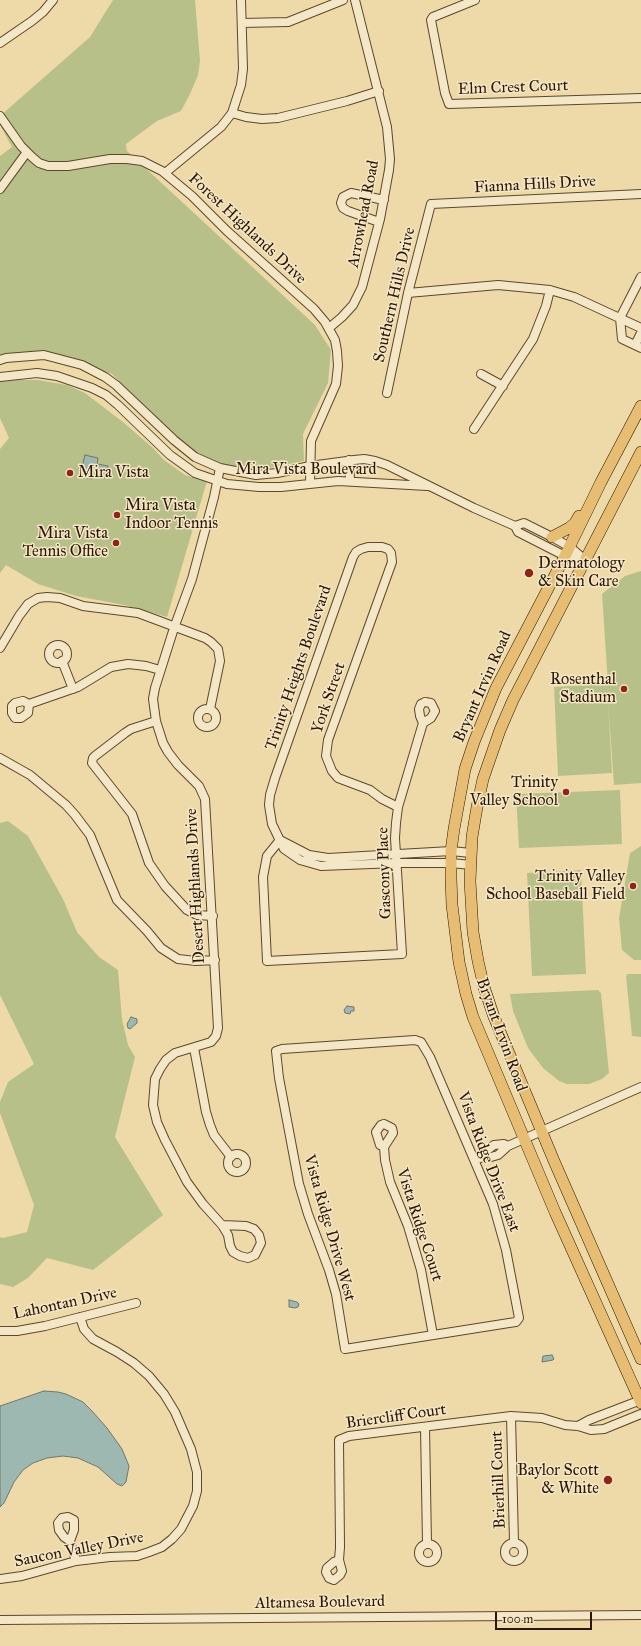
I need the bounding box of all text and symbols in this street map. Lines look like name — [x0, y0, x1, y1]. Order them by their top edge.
street label: Elm Crest Court — [458, 76, 568, 100]
street label: Arrowhead Road — [344, 159, 384, 269]
street label: Forest Highlands Drive — [184, 169, 310, 289]
street label: Fianna Hills Drive — [473, 172, 597, 198]
street label: Southern Hills Drive — [370, 225, 420, 365]
street label: Mira Vista Boulevard — [236, 460, 376, 480]
place label: Mira Vista — [78, 463, 149, 483]
marker: Mira Vista — [65, 468, 75, 478]
place label: Mira Vista Indoor Tennis — [125, 496, 218, 534]
marker: Mira Vista Indoor Tennis — [112, 510, 122, 520]
place label: Mira Vista Tennis Office — [22, 524, 108, 562]
marker: Mira Vista Tennis Office — [111, 538, 121, 548]
place label: Dermatology & Skin Care — [538, 554, 625, 592]
marker: Dermatology & Skin Care — [523, 567, 535, 579]
street label: Trinity Heights Boulevard — [262, 583, 336, 753]
street label: Bryant Irvin Road — [450, 628, 516, 746]
street label: York Street — [308, 660, 350, 736]
place label: Rosenthal Stadium — [550, 670, 616, 708]
marker: Rosenthal Stadium — [619, 684, 629, 694]
place label: Trinity Valley School — [470, 773, 558, 811]
marker: Trinity Valley School — [561, 787, 571, 797]
street label: Desert Highlands Drive — [182, 808, 210, 964]
street label: Gascony Place — [374, 827, 396, 919]
place label: Trinity Valley School Baseball Field — [486, 867, 625, 905]
marker: Trinity Valley School Baseball Field — [628, 881, 638, 891]
street label: Bryant Irvin Road — [471, 975, 531, 1095]
street label: Vista Ridge Drive East — [452, 1089, 524, 1235]
street label: Vista Ridge Drive West — [299, 1153, 359, 1303]
street label: Vista Ridge Court — [392, 1166, 446, 1284]
street label: Lahontan Drive — [11, 1284, 119, 1324]
street label: Briercliff Court — [345, 1400, 447, 1434]
street label: Brierhill Court — [488, 1431, 510, 1529]
place label: Baylor Scott & White — [517, 1461, 599, 1499]
marker: Baylor Scott & White — [602, 1474, 614, 1486]
street label: Saucon Valley Drive — [13, 1528, 145, 1572]
street label: Altamesa Boulevard — [255, 1592, 385, 1614]
scale bar — [497, 1604, 594, 1630]
text: 100 m — [502, 1612, 533, 1626]

